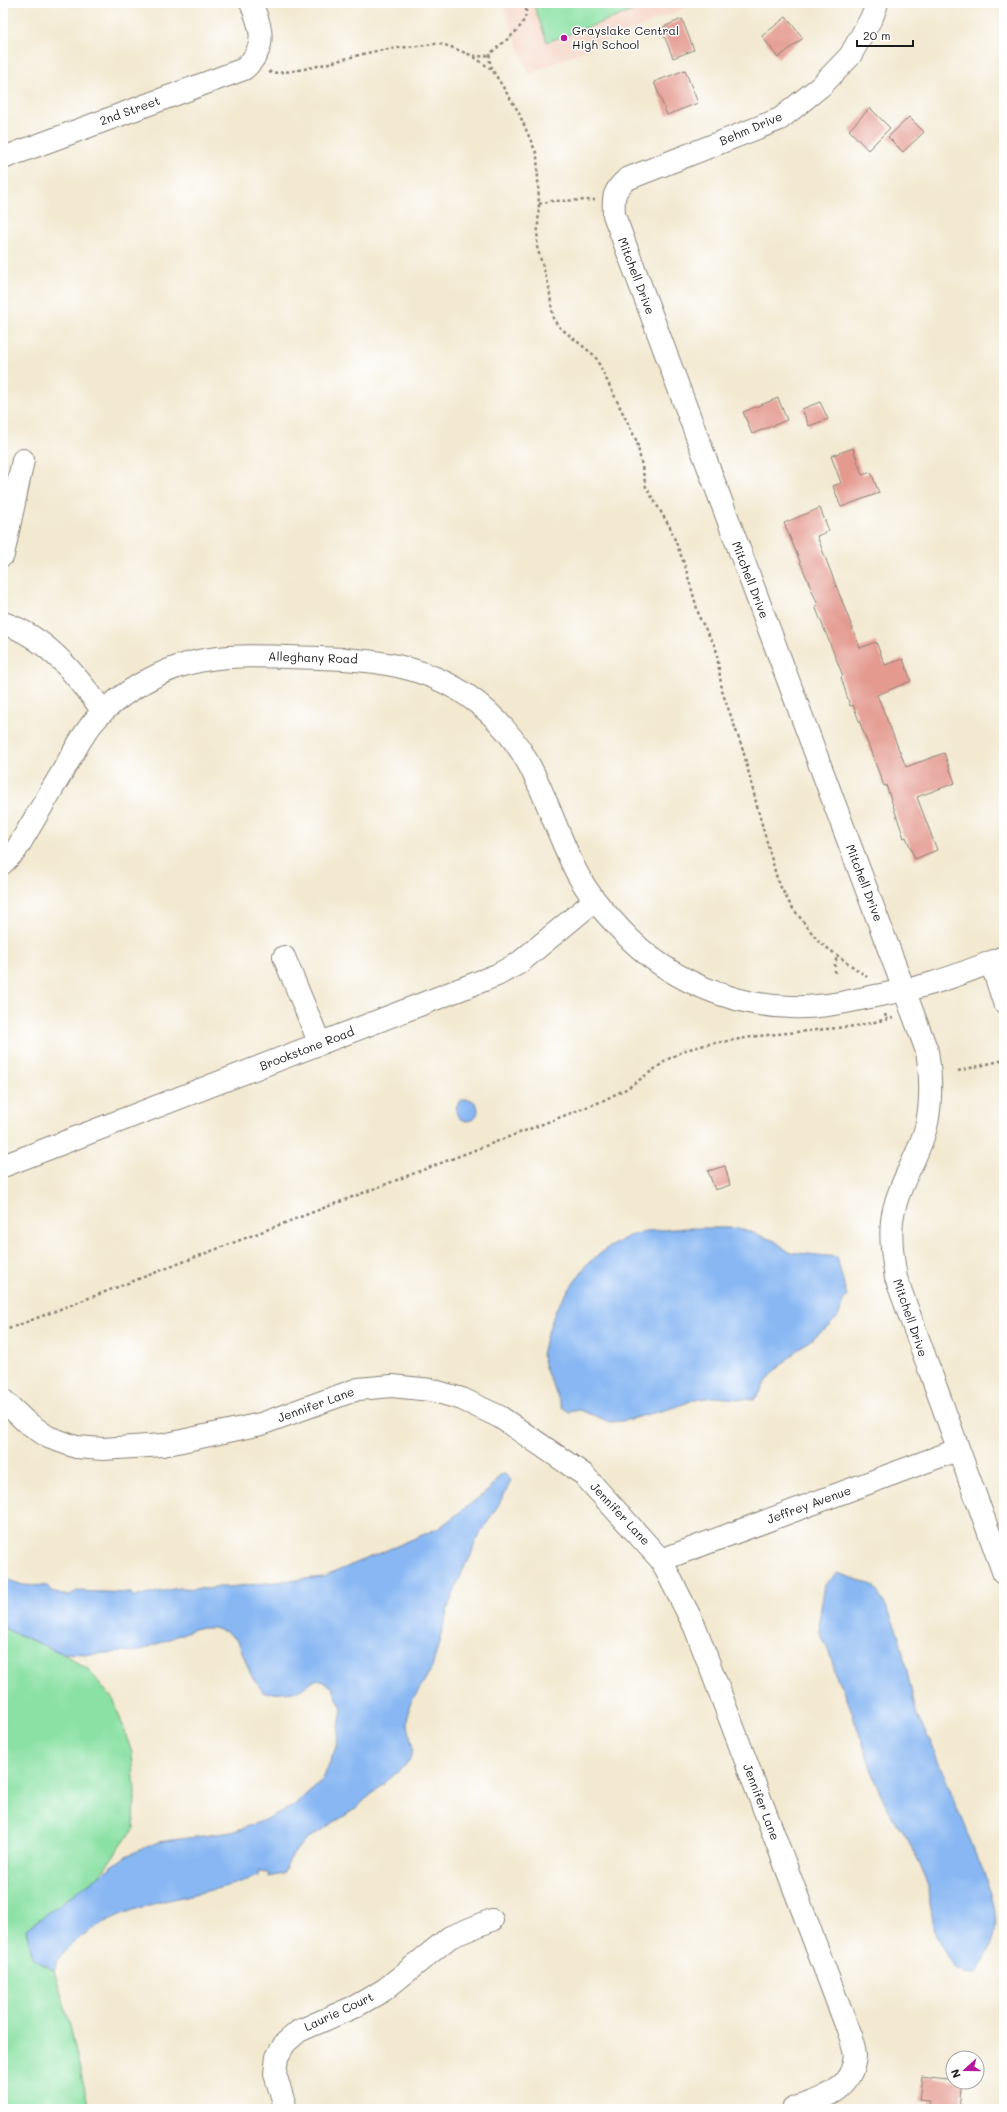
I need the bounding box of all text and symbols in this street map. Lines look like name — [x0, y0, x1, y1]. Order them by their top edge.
place label: Grayslake Central High School — [572, 22, 679, 52]
scale bar — [857, 22, 913, 48]
text: 20 m — [863, 27, 891, 43]
marker: Grayslake Central High School — [559, 33, 569, 43]
street label: 2nd Street — [97, 92, 162, 128]
street label: Behm Drive — [717, 108, 784, 148]
street label: Mitchell Drive — [615, 235, 659, 316]
street label: Mitchell Drive — [729, 539, 773, 620]
street label: Alleghany Road — [268, 647, 358, 667]
street label: Mitchell Drive — [843, 842, 887, 923]
street label: Brookstone Road — [257, 1023, 357, 1073]
street label: Mitchell Drive — [890, 1277, 932, 1359]
street label: Jennifer Lane — [275, 1383, 356, 1425]
street label: Jennifer Lane — [587, 1478, 654, 1548]
street label: Jeffrey Avenue — [764, 1481, 853, 1527]
street label: Jennifer Lane — [740, 1761, 784, 1842]
street label: Laurie Court — [301, 1988, 376, 2034]
north arrow — [945, 2050, 985, 2090]
text: N — [947, 2067, 964, 2080]

